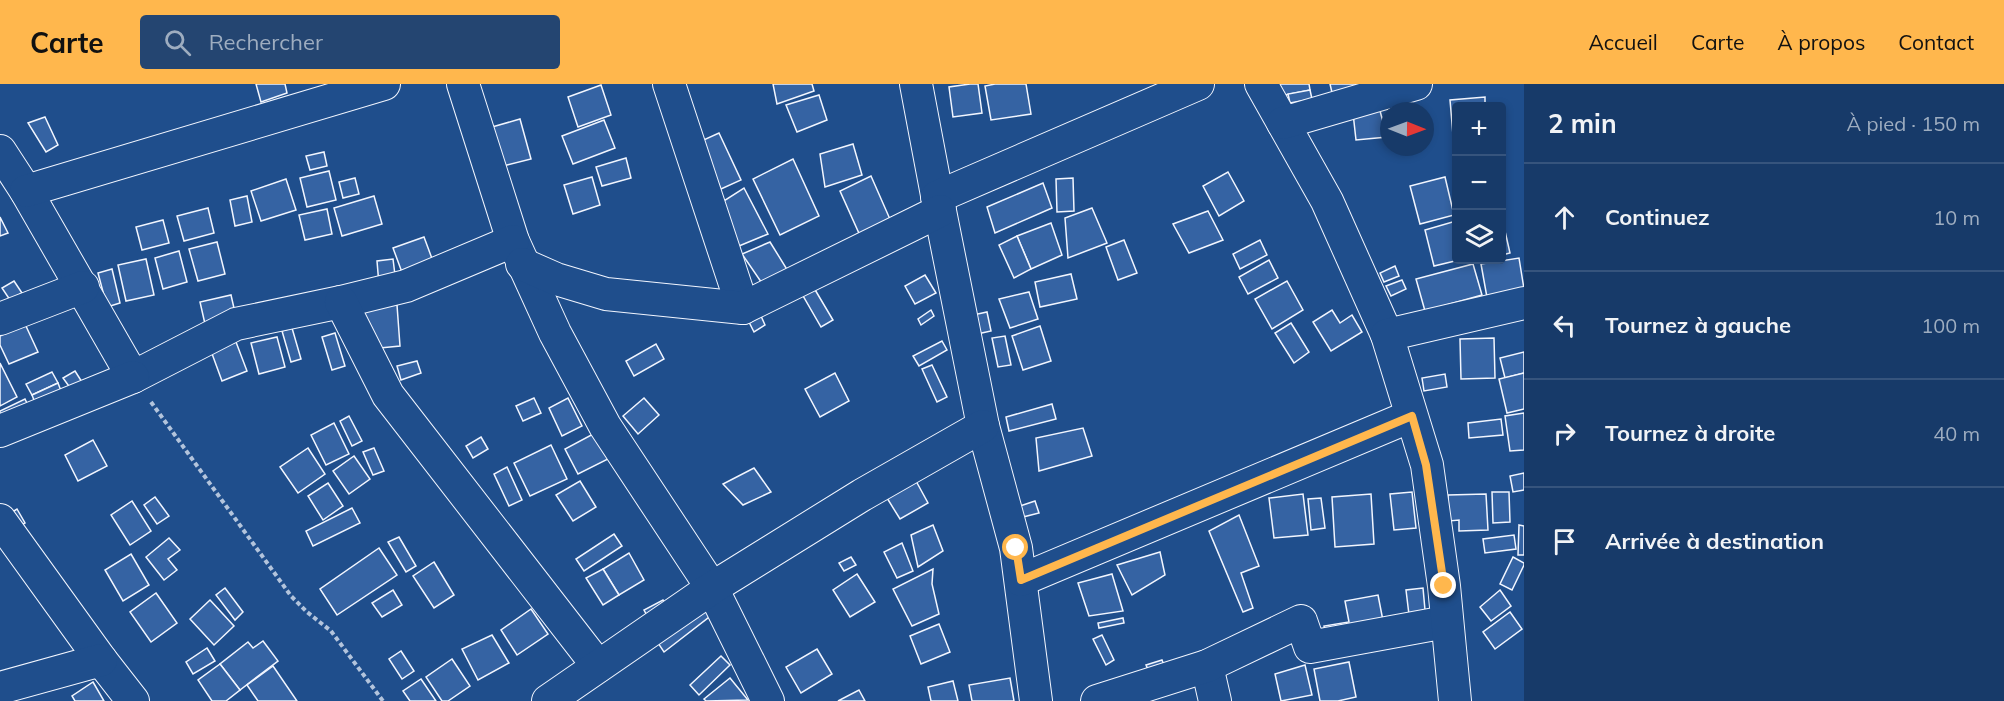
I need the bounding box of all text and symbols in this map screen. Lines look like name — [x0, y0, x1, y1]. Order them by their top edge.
search box — [140, 15, 560, 69]
text: Carte — [30, 25, 104, 60]
icon: search — [161, 26, 194, 59]
text: Rechercher — [209, 28, 323, 56]
text: Accueil — [1588, 29, 1658, 55]
text: Carte — [1691, 29, 1744, 55]
text: À propos — [1777, 29, 1865, 55]
text: Contact — [1898, 29, 1974, 55]
north arrow — [1380, 102, 1434, 156]
map controls — [1452, 102, 1506, 264]
button: + — [1452, 102, 1506, 156]
text: 2 min — [1548, 107, 1617, 140]
text: À pied · 150 m — [1847, 111, 1980, 136]
button: − — [1452, 156, 1506, 210]
icon: ahead — [1548, 201, 1581, 234]
text: Continuez — [1605, 203, 1710, 231]
text: 10 m — [1933, 205, 1980, 230]
button: layers — [1452, 210, 1506, 264]
icon: left — [1548, 309, 1581, 342]
text: Tournez à gauche — [1605, 311, 1791, 339]
text: 100 m — [1921, 313, 1980, 338]
icon: right — [1548, 417, 1581, 450]
text: Tournez à droite — [1605, 419, 1775, 447]
text: 40 m — [1933, 421, 1980, 446]
icon: arrive — [1548, 525, 1581, 558]
text: Arrivée à destination — [1605, 527, 1824, 555]
route start — [1002, 534, 1028, 560]
route end — [1430, 572, 1456, 598]

